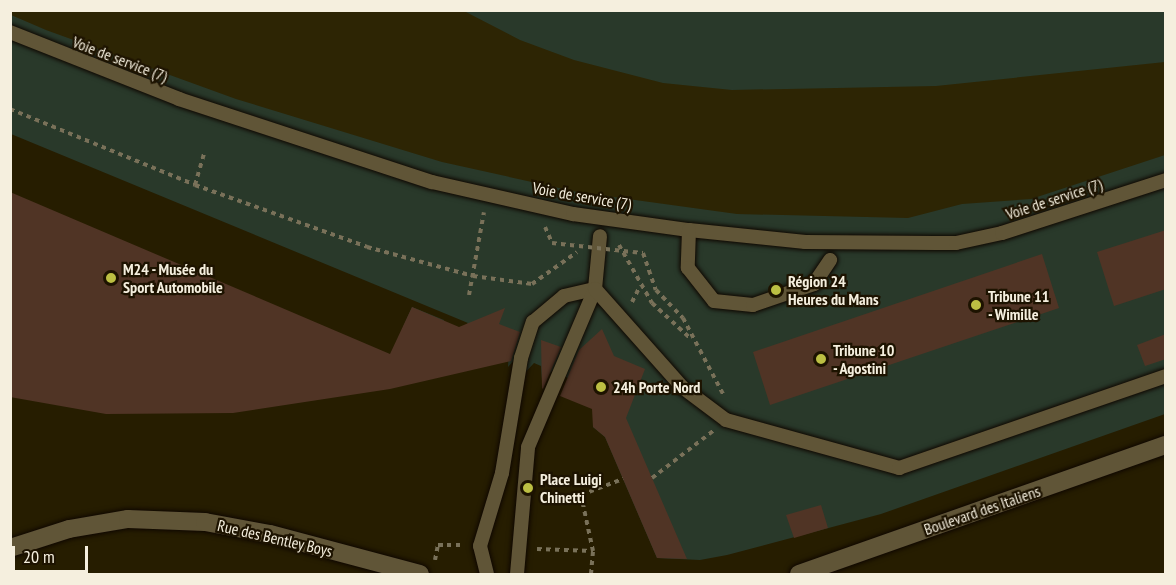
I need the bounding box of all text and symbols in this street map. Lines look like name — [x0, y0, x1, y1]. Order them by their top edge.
street label: Voie de service (7) — [70, 32, 170, 86]
street label: Voie de service (7) — [1003, 174, 1105, 224]
street label: Voie de service (7) — [531, 178, 633, 214]
place label: M24 - Musée du Sport Automobile — [123, 259, 223, 297]
marker: M24 - Musée du Sport Automobile — [104, 271, 118, 285]
place label: Région 24 Heures du Mans — [788, 271, 878, 309]
marker: Région 24 Heures du Mans — [769, 283, 783, 297]
place label: Tribune 11 - Wimille — [988, 286, 1049, 324]
marker: Tribune 11 - Wimille — [969, 298, 983, 312]
place label: Tribune 10 - Agostini — [833, 340, 894, 378]
marker: Tribune 10 - Agostini — [814, 352, 828, 366]
place label: 24h Porte Nord — [613, 377, 700, 397]
marker: 24h Porte Nord — [594, 380, 608, 394]
place label: Place Luigi Chinetti — [540, 469, 602, 507]
marker: Place Luigi Chinetti — [521, 481, 535, 495]
street label: Boulevard des Italiens — [921, 481, 1043, 539]
street label: Rue des Bentley Boys — [215, 515, 335, 561]
scale bar — [15, 534, 92, 572]
text: 20 m — [23, 545, 55, 568]

